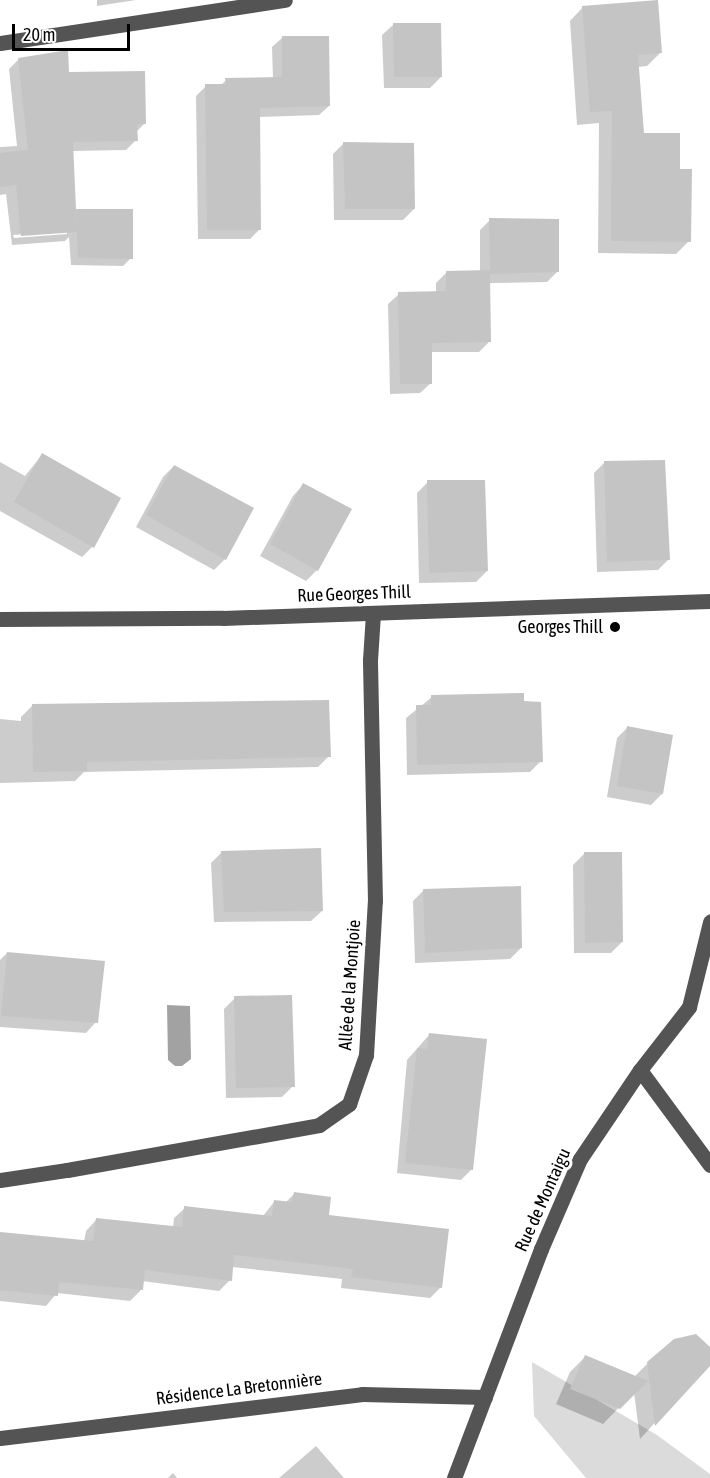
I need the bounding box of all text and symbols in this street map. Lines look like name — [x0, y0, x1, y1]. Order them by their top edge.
scale bar — [15, 12, 134, 50]
text: 20 m — [23, 24, 55, 45]
street label: Rue Georges Thill — [297, 581, 411, 607]
place label: Georges Thill — [518, 616, 603, 638]
marker: Georges Thill — [608, 620, 622, 634]
street label: Allée de la Montjoie — [335, 919, 365, 1051]
street label: Rue de Montaigu — [511, 1145, 575, 1255]
street label: Résidence La Bretonnière — [155, 1368, 323, 1410]

